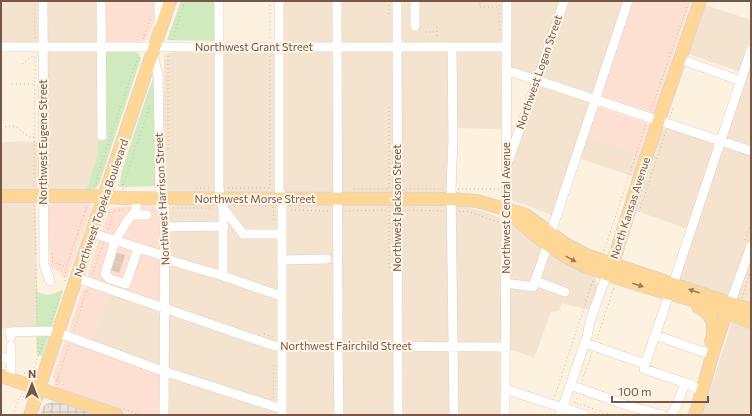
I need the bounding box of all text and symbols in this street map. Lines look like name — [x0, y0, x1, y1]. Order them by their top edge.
street label: Northwest Logan Street — [513, 13, 564, 131]
street label: Northwest Grant Street — [195, 40, 314, 53]
street label: Northwest Eugene Street — [36, 79, 49, 205]
street label: Northwest Harrison Street — [152, 132, 171, 266]
street label: Northwest Topeka Boulevard — [71, 137, 130, 278]
street label: Northwest Central Avenue — [499, 142, 512, 274]
street label: Northwest Jackson Street — [390, 144, 404, 272]
street label: North Kansas Avenue — [607, 155, 652, 260]
street label: Northwest Morse Street — [194, 192, 316, 205]
one-way arrow — [565, 256, 577, 263]
one-way arrow — [632, 282, 644, 288]
one-way arrow — [687, 288, 699, 294]
street label: Northwest Fairchild Street — [280, 339, 412, 352]
north arrow — [12, 364, 52, 404]
text: N — [28, 367, 36, 380]
scale bar — [612, 378, 708, 404]
text: 100 m — [618, 384, 652, 398]

